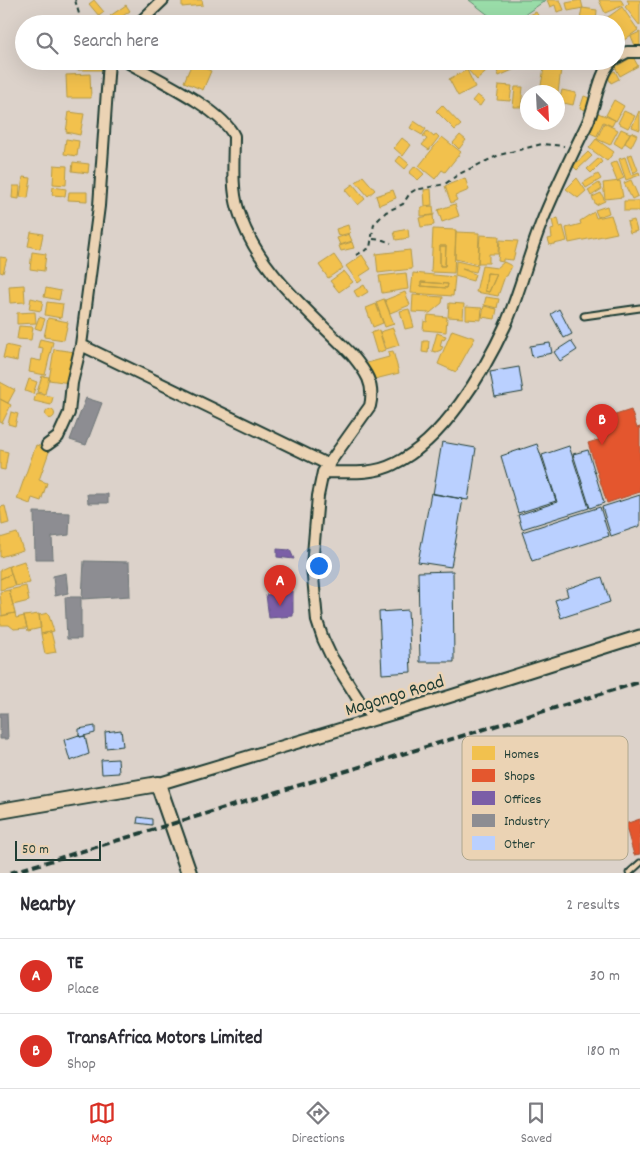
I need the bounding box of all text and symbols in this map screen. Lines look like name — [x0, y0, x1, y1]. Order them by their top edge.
search box — [15, 15, 625, 70]
icon: search — [33, 29, 61, 57]
text: Search here — [73, 29, 159, 56]
north arrow — [520, 85, 565, 130]
pin: B — [586, 404, 618, 445]
your location — [306, 553, 332, 579]
pin: A — [264, 565, 296, 606]
street label: Magongo Road — [342, 669, 448, 725]
legend — [462, 736, 628, 860]
text: Homes — [504, 745, 539, 765]
text: Shops — [504, 767, 535, 787]
text: Offices — [504, 790, 541, 810]
text: Industry — [504, 812, 550, 832]
text: Other — [504, 835, 536, 855]
scale bar — [15, 838, 101, 861]
text: 50 m — [22, 840, 49, 860]
text: Nearby — [20, 891, 75, 921]
text: 2 results — [566, 894, 620, 917]
text: TE — [67, 951, 83, 978]
text: A — [32, 965, 40, 988]
text: 30 m — [590, 965, 620, 988]
text: Place — [67, 978, 99, 1001]
text: TransAfrica Motors Limited — [67, 1026, 262, 1053]
text: B — [32, 1040, 40, 1063]
text: 180 m — [587, 1040, 620, 1063]
text: Shop — [67, 1053, 96, 1076]
tab: Map — [88, 1099, 116, 1149]
tab: Directions — [292, 1099, 345, 1149]
tab: Saved — [521, 1099, 552, 1149]

